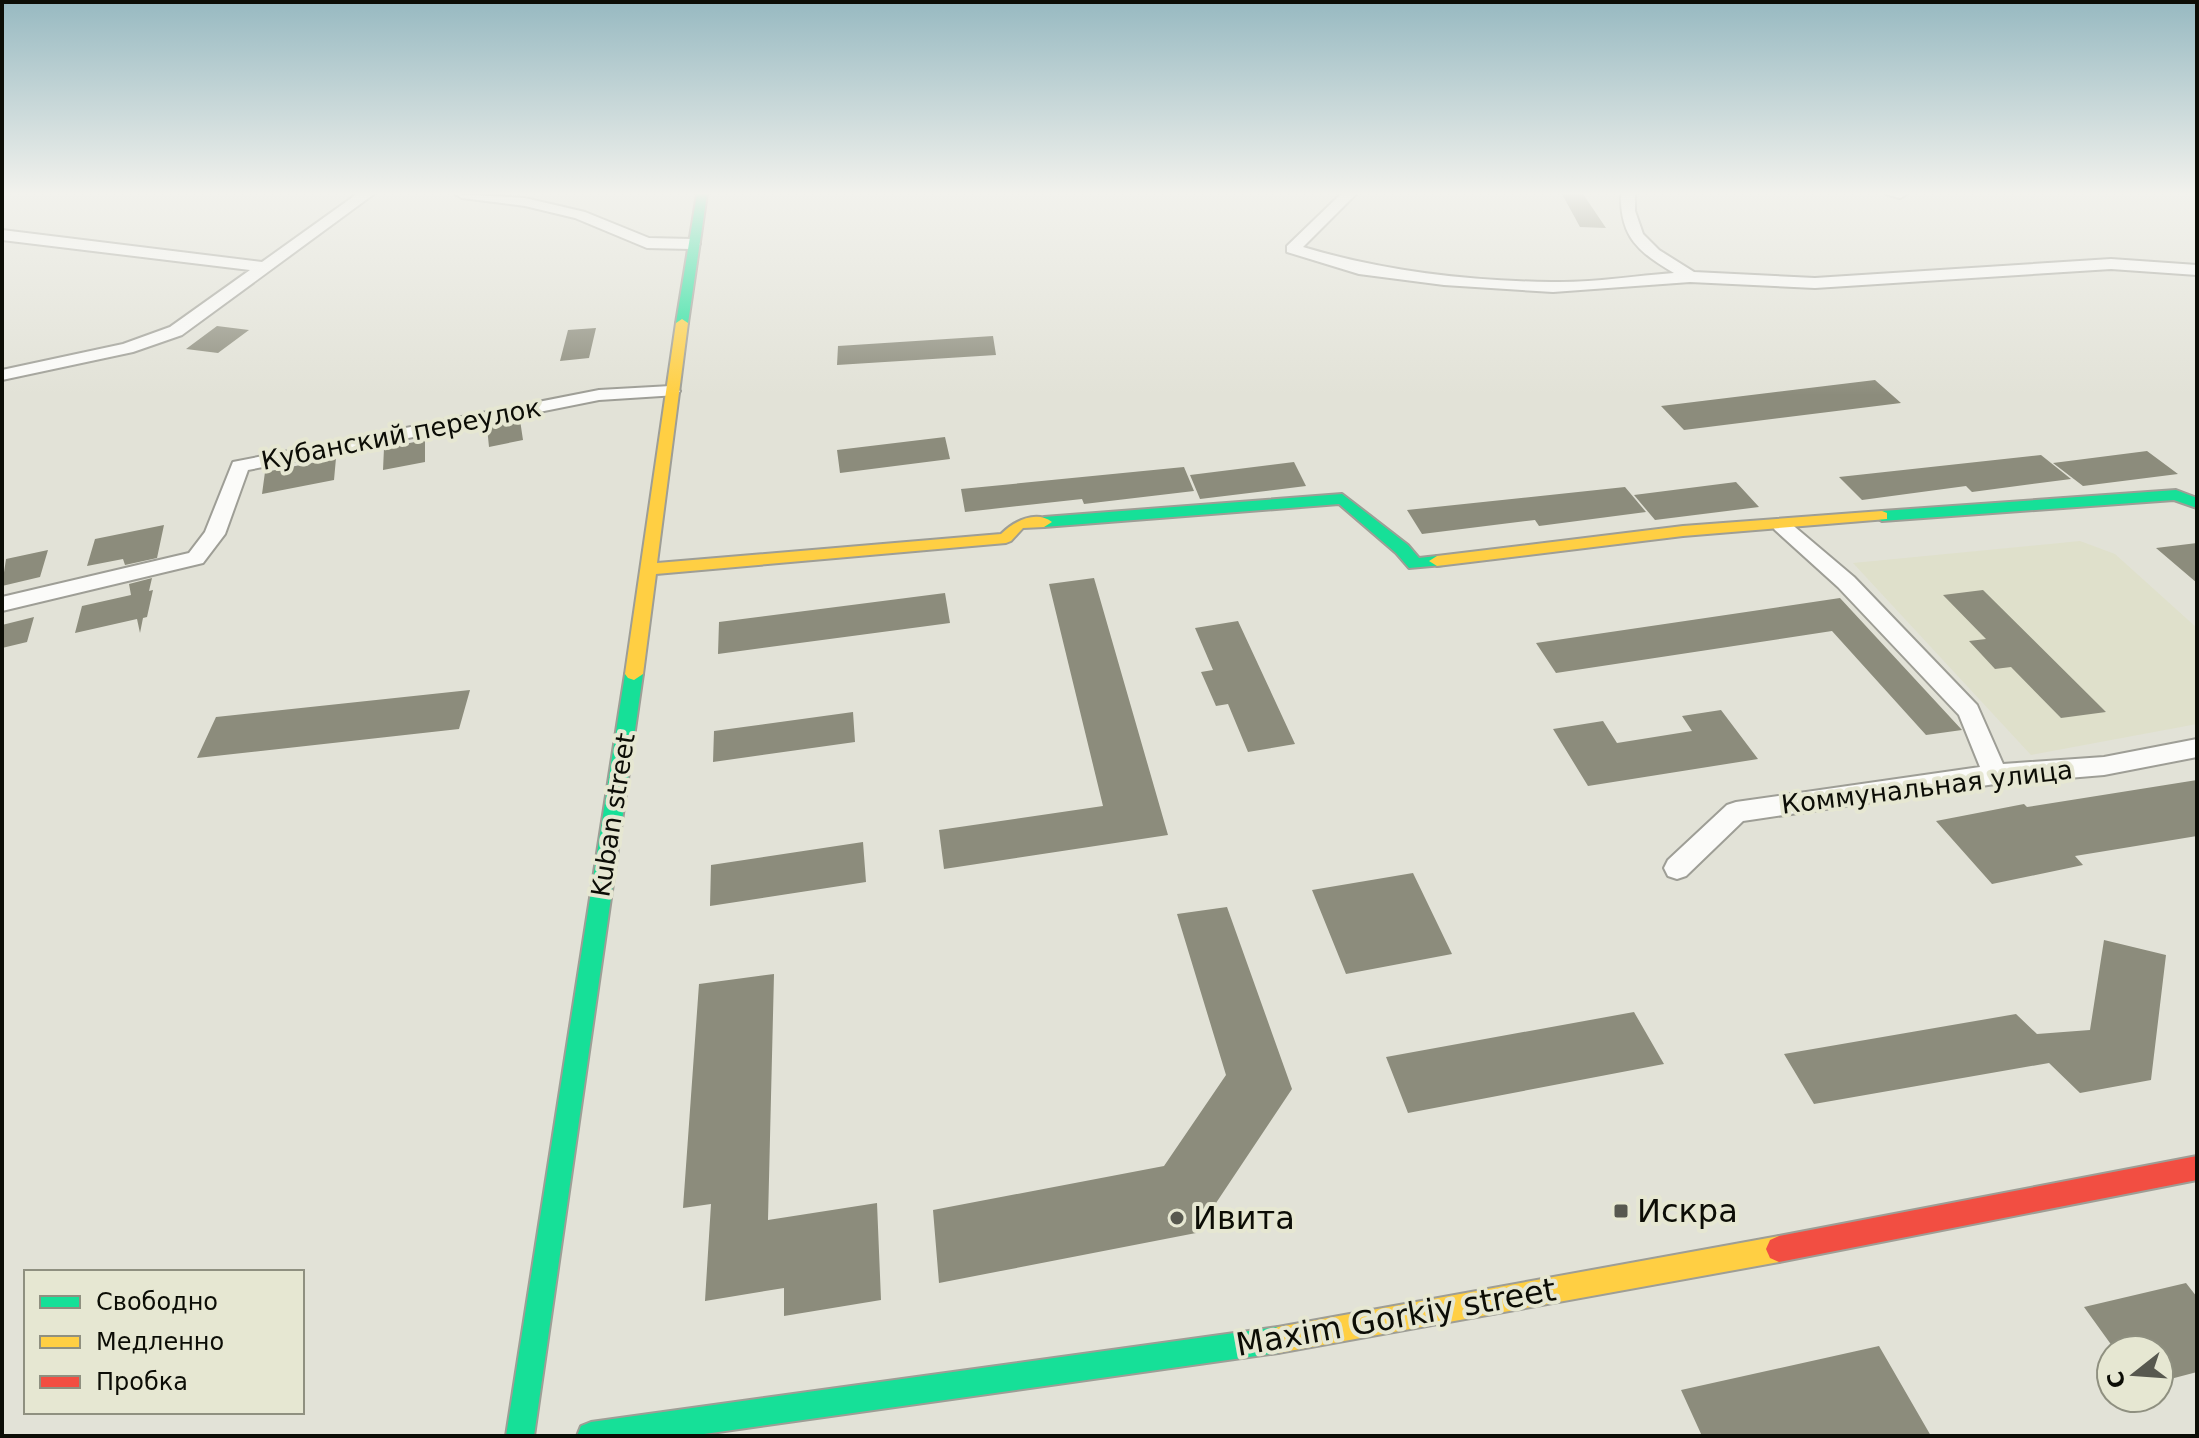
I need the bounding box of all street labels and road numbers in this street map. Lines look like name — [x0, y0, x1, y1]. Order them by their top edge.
street label: Кубанский переулок — [259, 392, 543, 476]
street label: Kuban street — [585, 731, 641, 899]
street label: Коммунальная улица — [1780, 754, 2074, 820]
street label: Maxim Gorkiy street — [1233, 1270, 1559, 1364]

